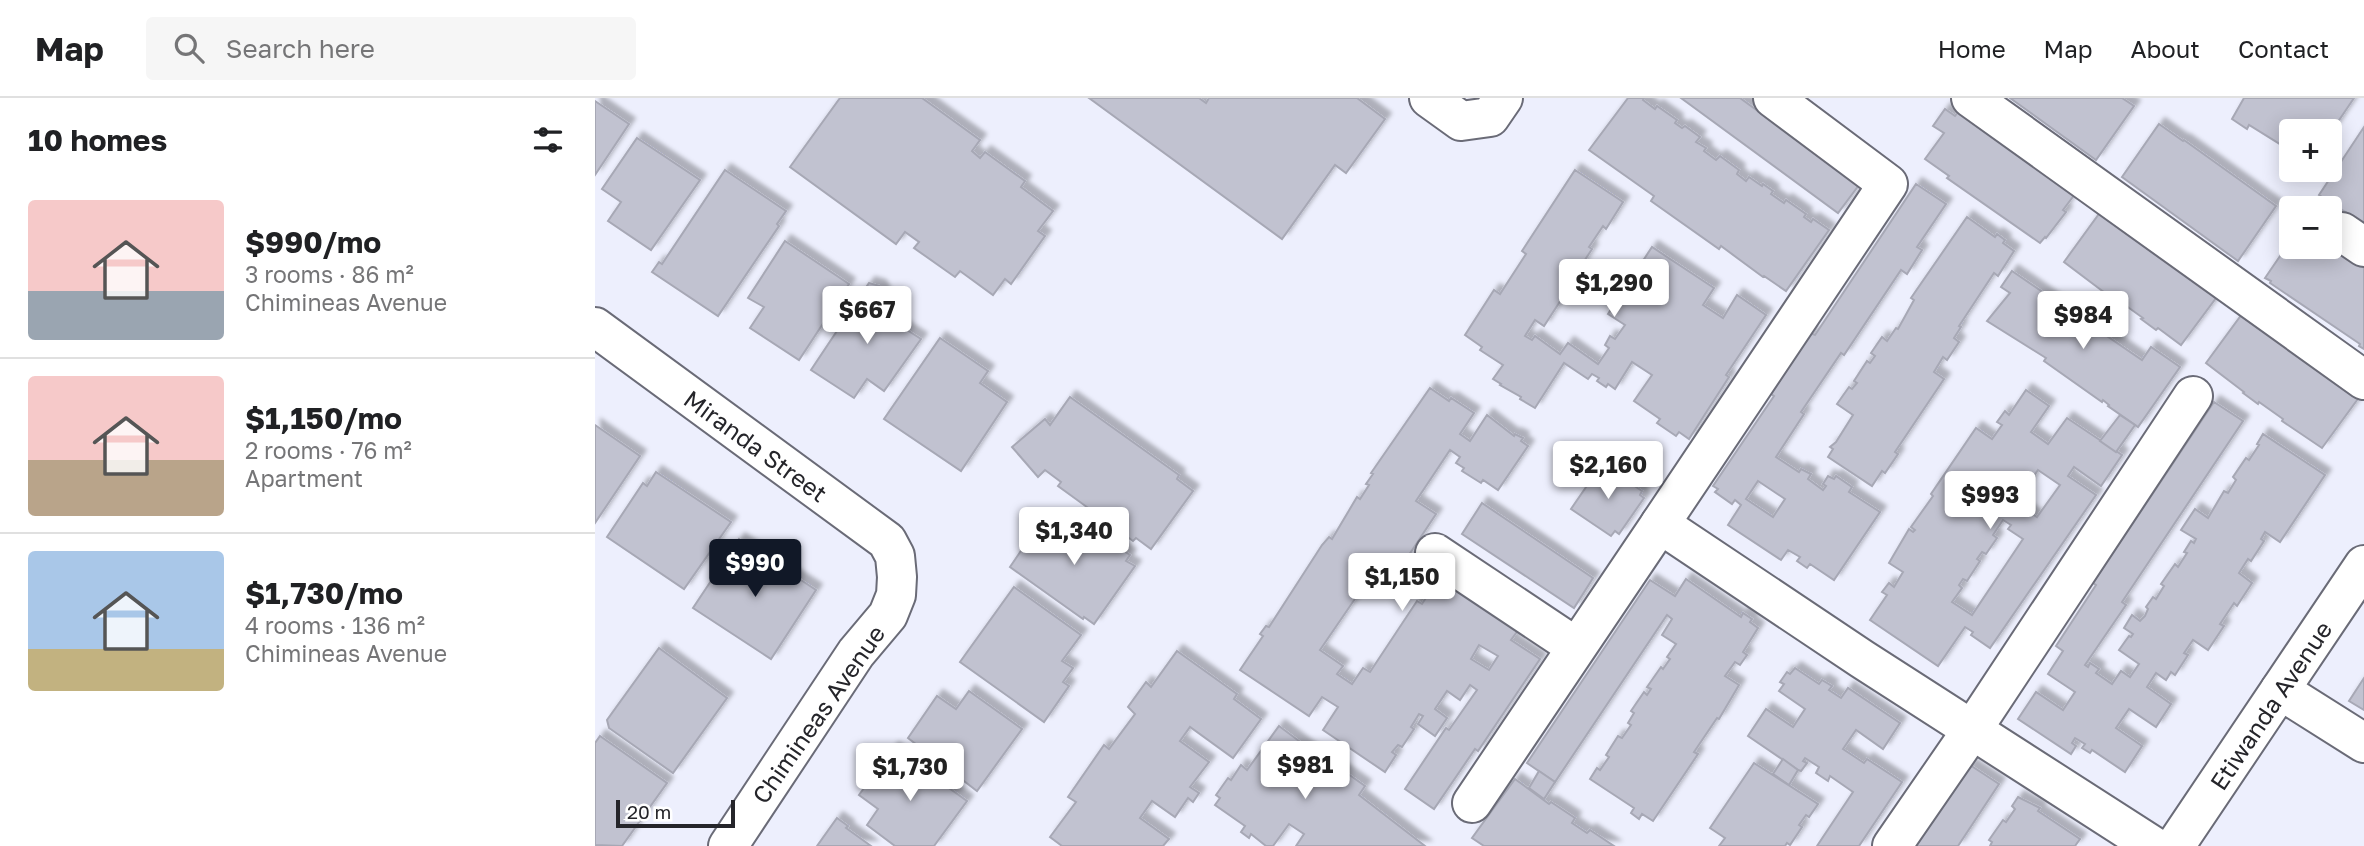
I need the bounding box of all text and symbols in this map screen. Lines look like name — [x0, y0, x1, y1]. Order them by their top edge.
search box — [146, 17, 636, 80]
text: Map — [35, 29, 104, 68]
icon: search — [170, 29, 208, 67]
text: Search here — [226, 33, 375, 64]
text: Home — [1938, 34, 2006, 63]
text: Map — [2044, 34, 2093, 63]
text: About — [2131, 34, 2200, 63]
text: Contact — [2238, 34, 2329, 63]
map controls — [2279, 119, 2342, 259]
button: + — [2279, 119, 2342, 182]
icon: filters — [529, 121, 567, 159]
text: 10 homes — [28, 122, 167, 158]
button: − — [2279, 196, 2342, 259]
text: $990/mo — [245, 224, 381, 260]
icon: home — [84, 228, 168, 312]
text: 3 rooms · 86 m² — [245, 260, 414, 288]
pin: $1,290 — [1557, 260, 1671, 319]
text: $1,290 — [1575, 268, 1653, 296]
pin: $667 — [826, 286, 908, 346]
text: Chimineas Avenue — [245, 288, 447, 316]
pin: $984 — [2042, 292, 2124, 351]
text: $667 — [838, 295, 896, 323]
text: $984 — [2053, 300, 2113, 328]
street label: Miranda Street — [679, 383, 833, 507]
text: $1,150/mo — [245, 400, 402, 436]
icon: home — [84, 404, 168, 488]
text: 2 rooms · 76 m² — [245, 436, 412, 464]
pin: $2,160 — [1551, 442, 1665, 501]
text: $2,160 — [1569, 450, 1647, 478]
text: Apartment — [245, 464, 363, 492]
pin: $993 — [1949, 472, 2031, 531]
text: $993 — [1961, 480, 2019, 508]
pin: $1,340 — [1017, 508, 1131, 567]
text: $1,340 — [1035, 516, 1113, 544]
pin: $990 — [714, 540, 796, 599]
text: $990 — [725, 548, 785, 576]
pin: $1,150 — [1345, 554, 1459, 613]
text: $1,150 — [1364, 562, 1440, 590]
text: $1,730/mo — [245, 575, 403, 611]
icon: home — [84, 579, 168, 663]
text: 4 rooms · 136 m² — [245, 611, 425, 639]
street label: Etiwanda Avenue — [2203, 615, 2337, 795]
street label: Chimineas Avenue — [746, 619, 890, 809]
text: Chimineas Avenue — [245, 639, 447, 667]
pin: $981 — [1264, 742, 1346, 801]
pin: $1,730 — [853, 744, 967, 803]
text: $981 — [1277, 750, 1333, 778]
text: $1,730 — [872, 752, 948, 780]
scale bar — [616, 797, 735, 829]
text: 20 m — [627, 800, 671, 823]

